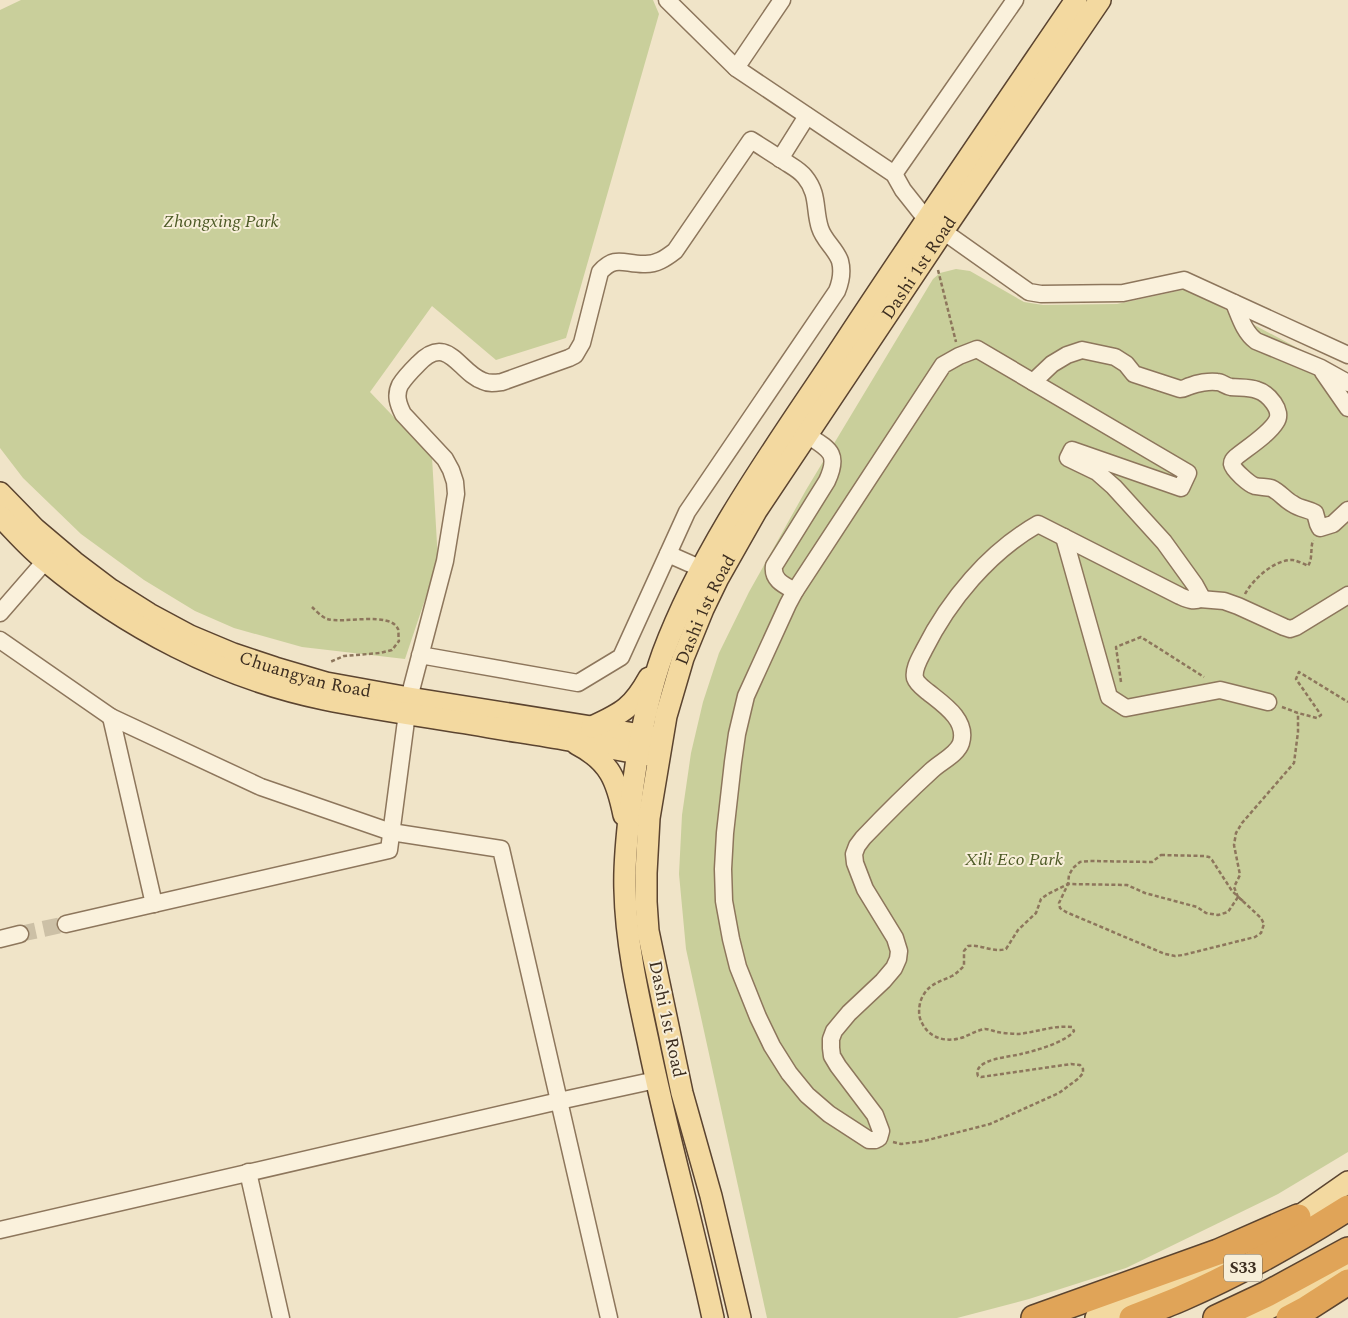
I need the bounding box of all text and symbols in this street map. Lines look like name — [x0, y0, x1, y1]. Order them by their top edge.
park label: Zhongxing Park — [163, 208, 279, 235]
street label: Dashi 1st Road — [874, 211, 963, 325]
street label: Dashi 1st Road — [668, 549, 742, 669]
street label: Chuangyan Road — [236, 644, 373, 704]
park label: Xili Eco Park — [964, 846, 1064, 873]
street label: Dashi 1st Road — [641, 958, 693, 1080]
road number: S33 — [1224, 1254, 1262, 1282]

